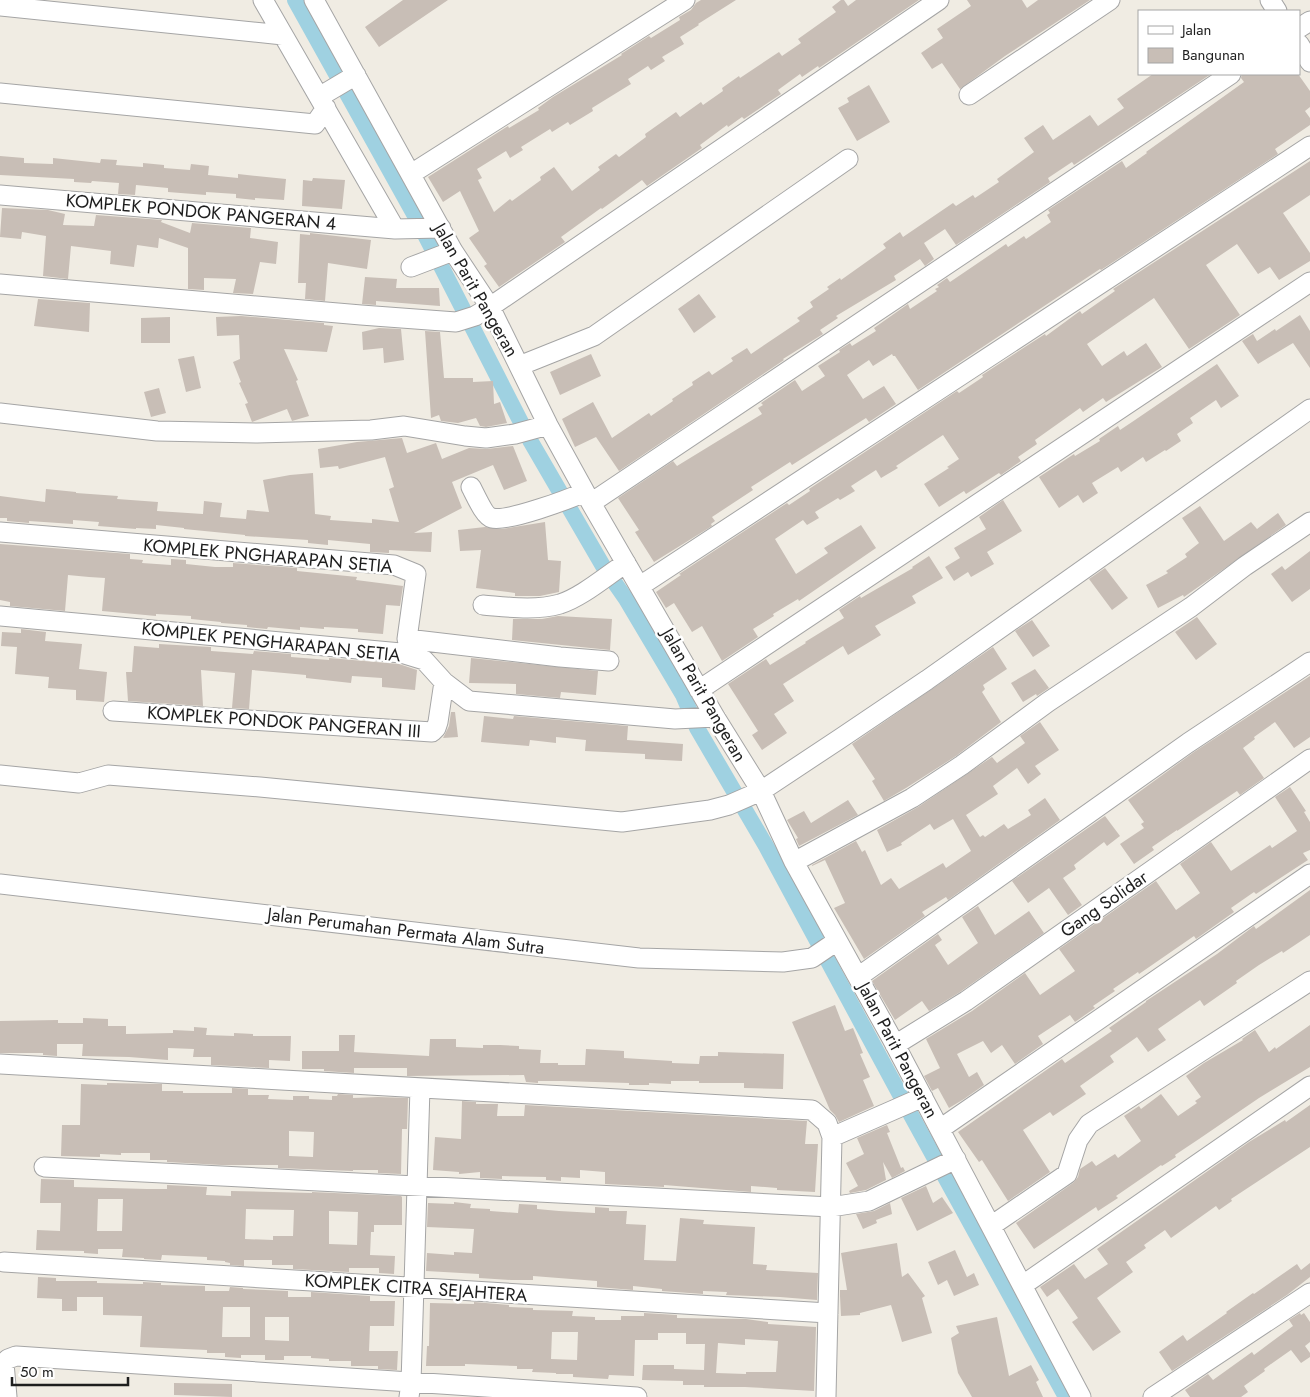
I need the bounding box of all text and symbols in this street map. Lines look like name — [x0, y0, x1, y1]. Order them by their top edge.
legend — [1138, 10, 1300, 75]
text: Jalan — [1180, 19, 1211, 41]
text: Bangunan — [1182, 44, 1245, 66]
street label: KOMPLEK PONDOK PANGERAN 4 — [65, 187, 337, 237]
street label: Jalan Parit Pangeran — [426, 217, 525, 362]
street label: KOMPLEK PNGHARAPAN SETIA — [142, 532, 394, 580]
street label: KOMPLEK PENGHARAPAN SETIA — [140, 615, 402, 669]
street label: Jalan Parit Pangeran — [654, 622, 753, 767]
street label: KOMPLEK PONDOK PANGERAN III — [146, 699, 422, 745]
street label: Gang Solidar — [1055, 864, 1154, 944]
street label: Jalan Perumahan Permata Alam Sutra — [264, 901, 546, 961]
street label: Jalan Parit Pangeran — [850, 976, 945, 1123]
street label: KOMPLEK CITRA SEJAHTERA — [304, 1267, 528, 1309]
scale bar — [12, 1354, 129, 1386]
text: 50 m — [20, 1361, 54, 1383]

